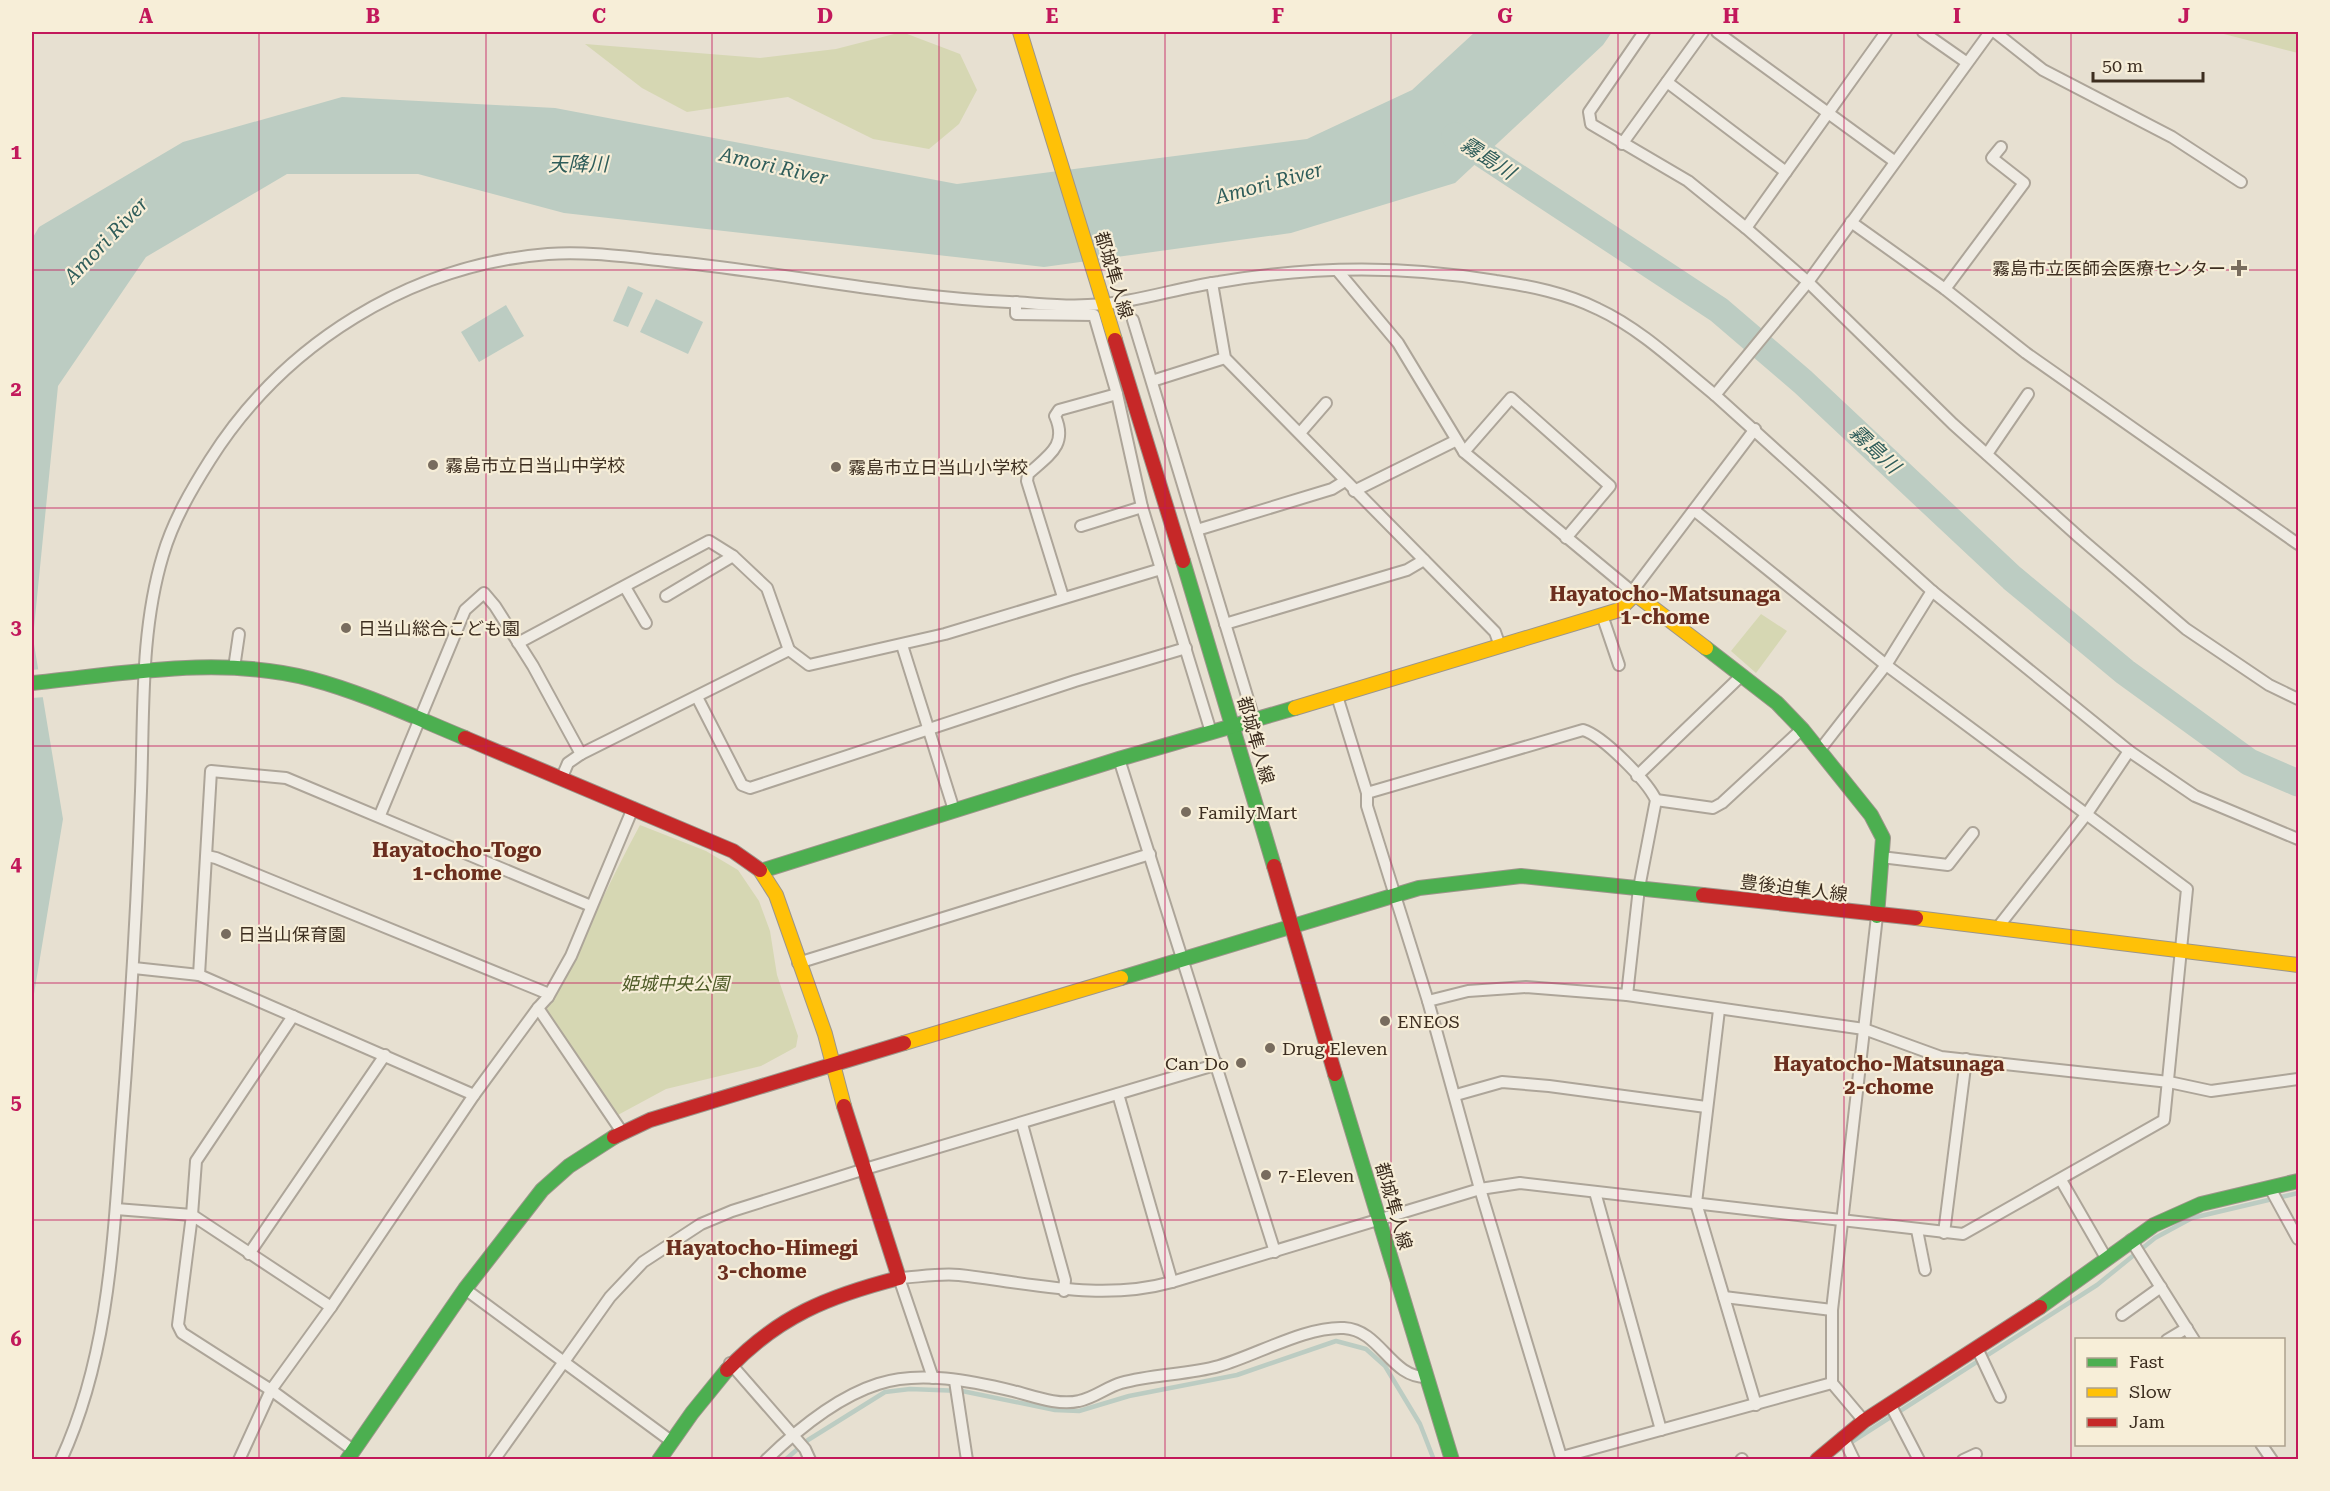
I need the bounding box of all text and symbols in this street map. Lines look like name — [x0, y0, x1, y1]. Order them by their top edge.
text: A — [139, 4, 154, 28]
text: B — [366, 4, 380, 28]
text: C — [592, 4, 606, 28]
text: D — [817, 4, 833, 28]
text: E — [1046, 4, 1059, 28]
text: F — [1272, 4, 1284, 28]
text: G — [1497, 4, 1513, 28]
text: H — [1723, 4, 1739, 28]
text: I — [1953, 4, 1961, 28]
text: J — [2178, 4, 2190, 28]
scale bar — [2093, 45, 2202, 83]
text: 50 m — [2102, 55, 2143, 76]
water label: 霧島川 — [1456, 132, 1521, 185]
text: 1 — [10, 140, 22, 164]
water label: Amori River — [716, 142, 831, 190]
water label: 天降川 — [548, 152, 610, 176]
water label: Amori River — [1212, 157, 1326, 209]
water label: Amori River — [58, 191, 153, 289]
street label: 都城隼人線 — [1091, 229, 1137, 321]
place label: 霧島市立医師会医療センター — [1992, 258, 2226, 279]
marker: 霧島市立医師会医療センター — [2230, 259, 2248, 277]
text: 2 — [10, 377, 22, 401]
water label: 霧島川 — [1845, 420, 1907, 480]
place label: 霧島市立日当山中学校 — [445, 455, 625, 476]
place label: 霧島市立日当山小学校 — [848, 457, 1028, 478]
marker: 霧島市立日当山中学校 — [426, 458, 440, 472]
marker: 霧島市立日当山小学校 — [829, 460, 843, 474]
district label: Hayatocho-Matsunaga 1-chome — [1549, 582, 1781, 629]
text: 3 — [10, 615, 22, 639]
place label: 日当山総合こども園 — [358, 618, 520, 639]
marker: 日当山総合こども園 — [339, 621, 353, 635]
street label: 都城隼人線 — [1234, 694, 1278, 786]
place label: FamilyMart — [1198, 802, 1297, 823]
marker: FamilyMart — [1179, 805, 1193, 819]
district label: Hayatocho-Togo 1-chome — [372, 838, 542, 885]
text: 4 — [10, 852, 22, 876]
street label: 豊後迫隼人線 — [1739, 871, 1849, 905]
place label: 日当山保育園 — [238, 924, 346, 945]
marker: 日当山保育園 — [219, 927, 233, 941]
park label: 姫城中央公園 — [621, 973, 732, 994]
place label: ENEOS — [1397, 1011, 1460, 1032]
marker: ENEOS — [1378, 1014, 1392, 1028]
place label: Drug Eleven — [1282, 1038, 1388, 1059]
marker: Drug Eleven — [1263, 1041, 1277, 1055]
district label: Hayatocho-Matsunaga 2-chome — [1773, 1052, 2005, 1099]
place label: Can Do — [1165, 1053, 1229, 1074]
marker: Can Do — [1234, 1056, 1248, 1070]
text: 5 — [10, 1090, 22, 1114]
street label: 都城隼人線 — [1372, 1160, 1416, 1252]
place label: 7-Eleven — [1278, 1165, 1355, 1186]
marker: 7-Eleven — [1259, 1168, 1273, 1182]
district label: Hayatocho-Himegi 3-chome — [666, 1236, 859, 1283]
text: 6 — [10, 1327, 22, 1351]
legend — [2075, 1338, 2285, 1446]
text: Fast — [2129, 1351, 2164, 1372]
text: Slow — [2129, 1381, 2171, 1402]
text: Jam — [2129, 1411, 2165, 1432]

